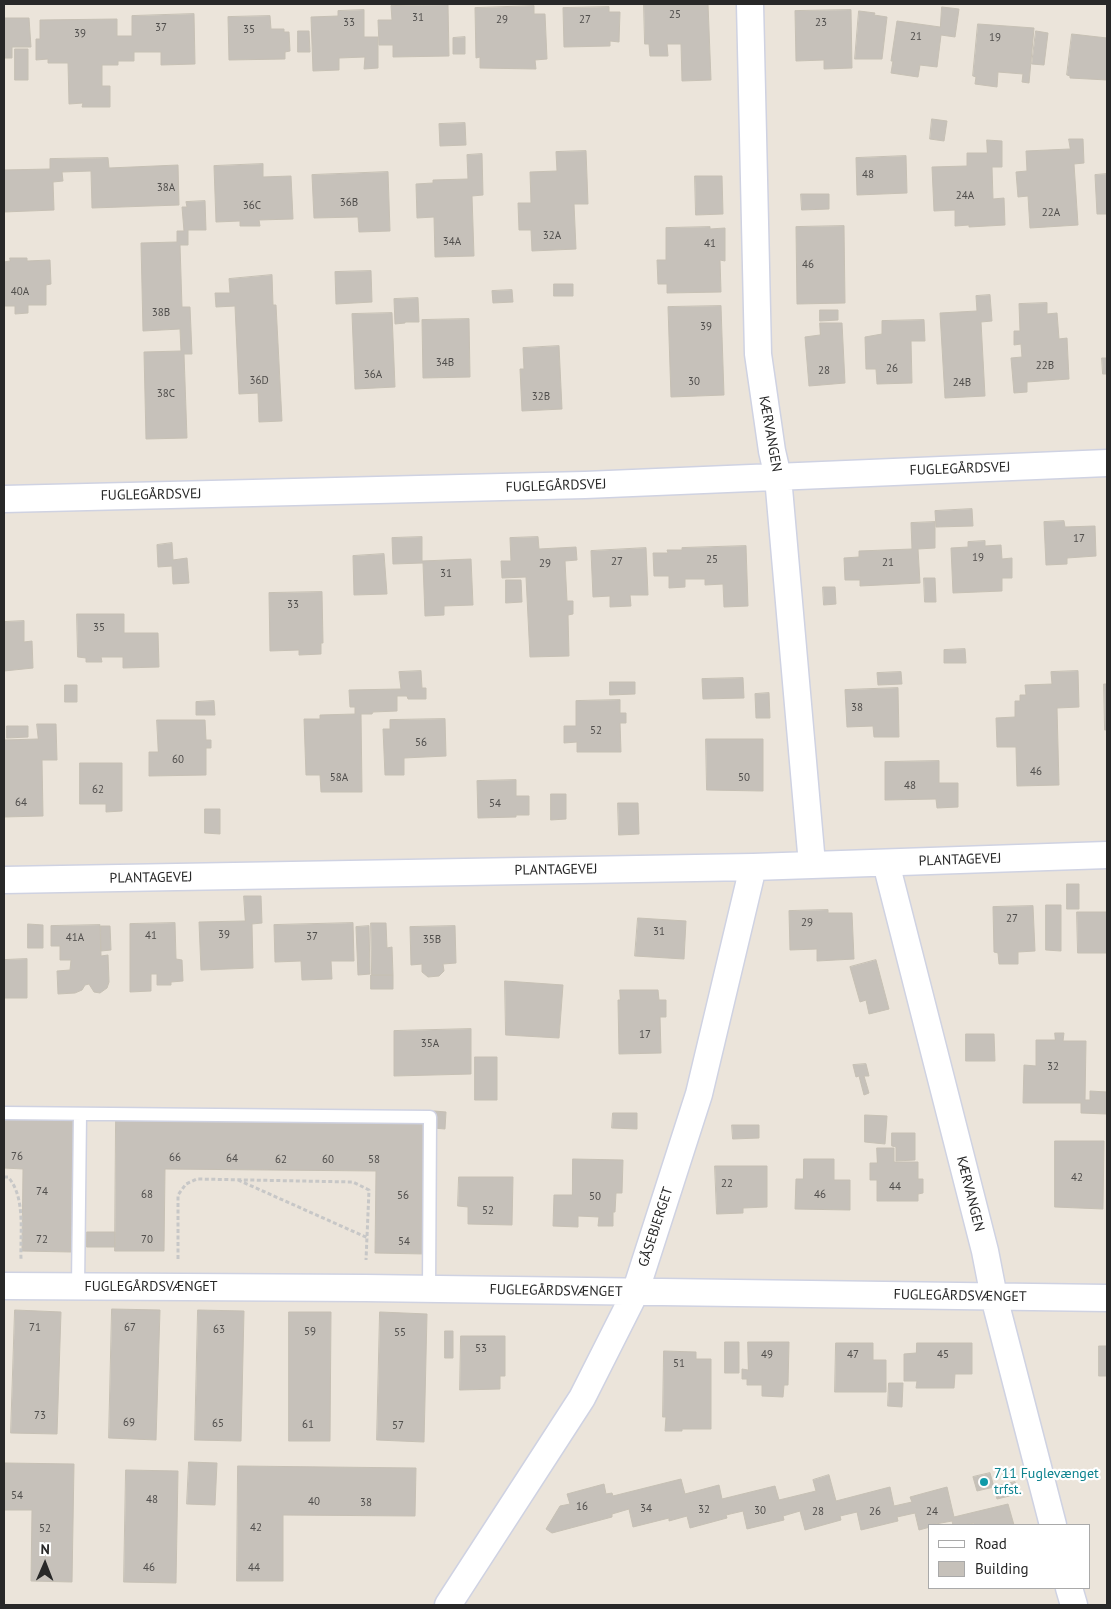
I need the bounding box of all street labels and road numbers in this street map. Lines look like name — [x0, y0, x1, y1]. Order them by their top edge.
street label: KÆRVANGEN — [755, 395, 785, 473]
street label: FUGLEGÅRDSVEJ — [909, 459, 1011, 479]
street label: FUGLEGÅRDSVEJ — [505, 476, 607, 496]
street label: FUGLEGÅRDSVEJ — [100, 486, 202, 504]
street label: PLANTAGEVEJ — [918, 850, 1002, 870]
street label: PLANTAGEVEJ — [514, 861, 598, 879]
street label: PLANTAGEVEJ — [109, 869, 193, 887]
street label: KÆRVANGEN — [953, 1155, 987, 1233]
street label: GÅSEBJERGET — [635, 1185, 677, 1269]
street label: FUGLEGÅRDSVÆNGET — [84, 1279, 218, 1295]
street label: FUGLEGÅRDSVÆNGET — [489, 1281, 623, 1301]
street label: FUGLEGÅRDSVÆNGET — [893, 1286, 1027, 1306]

